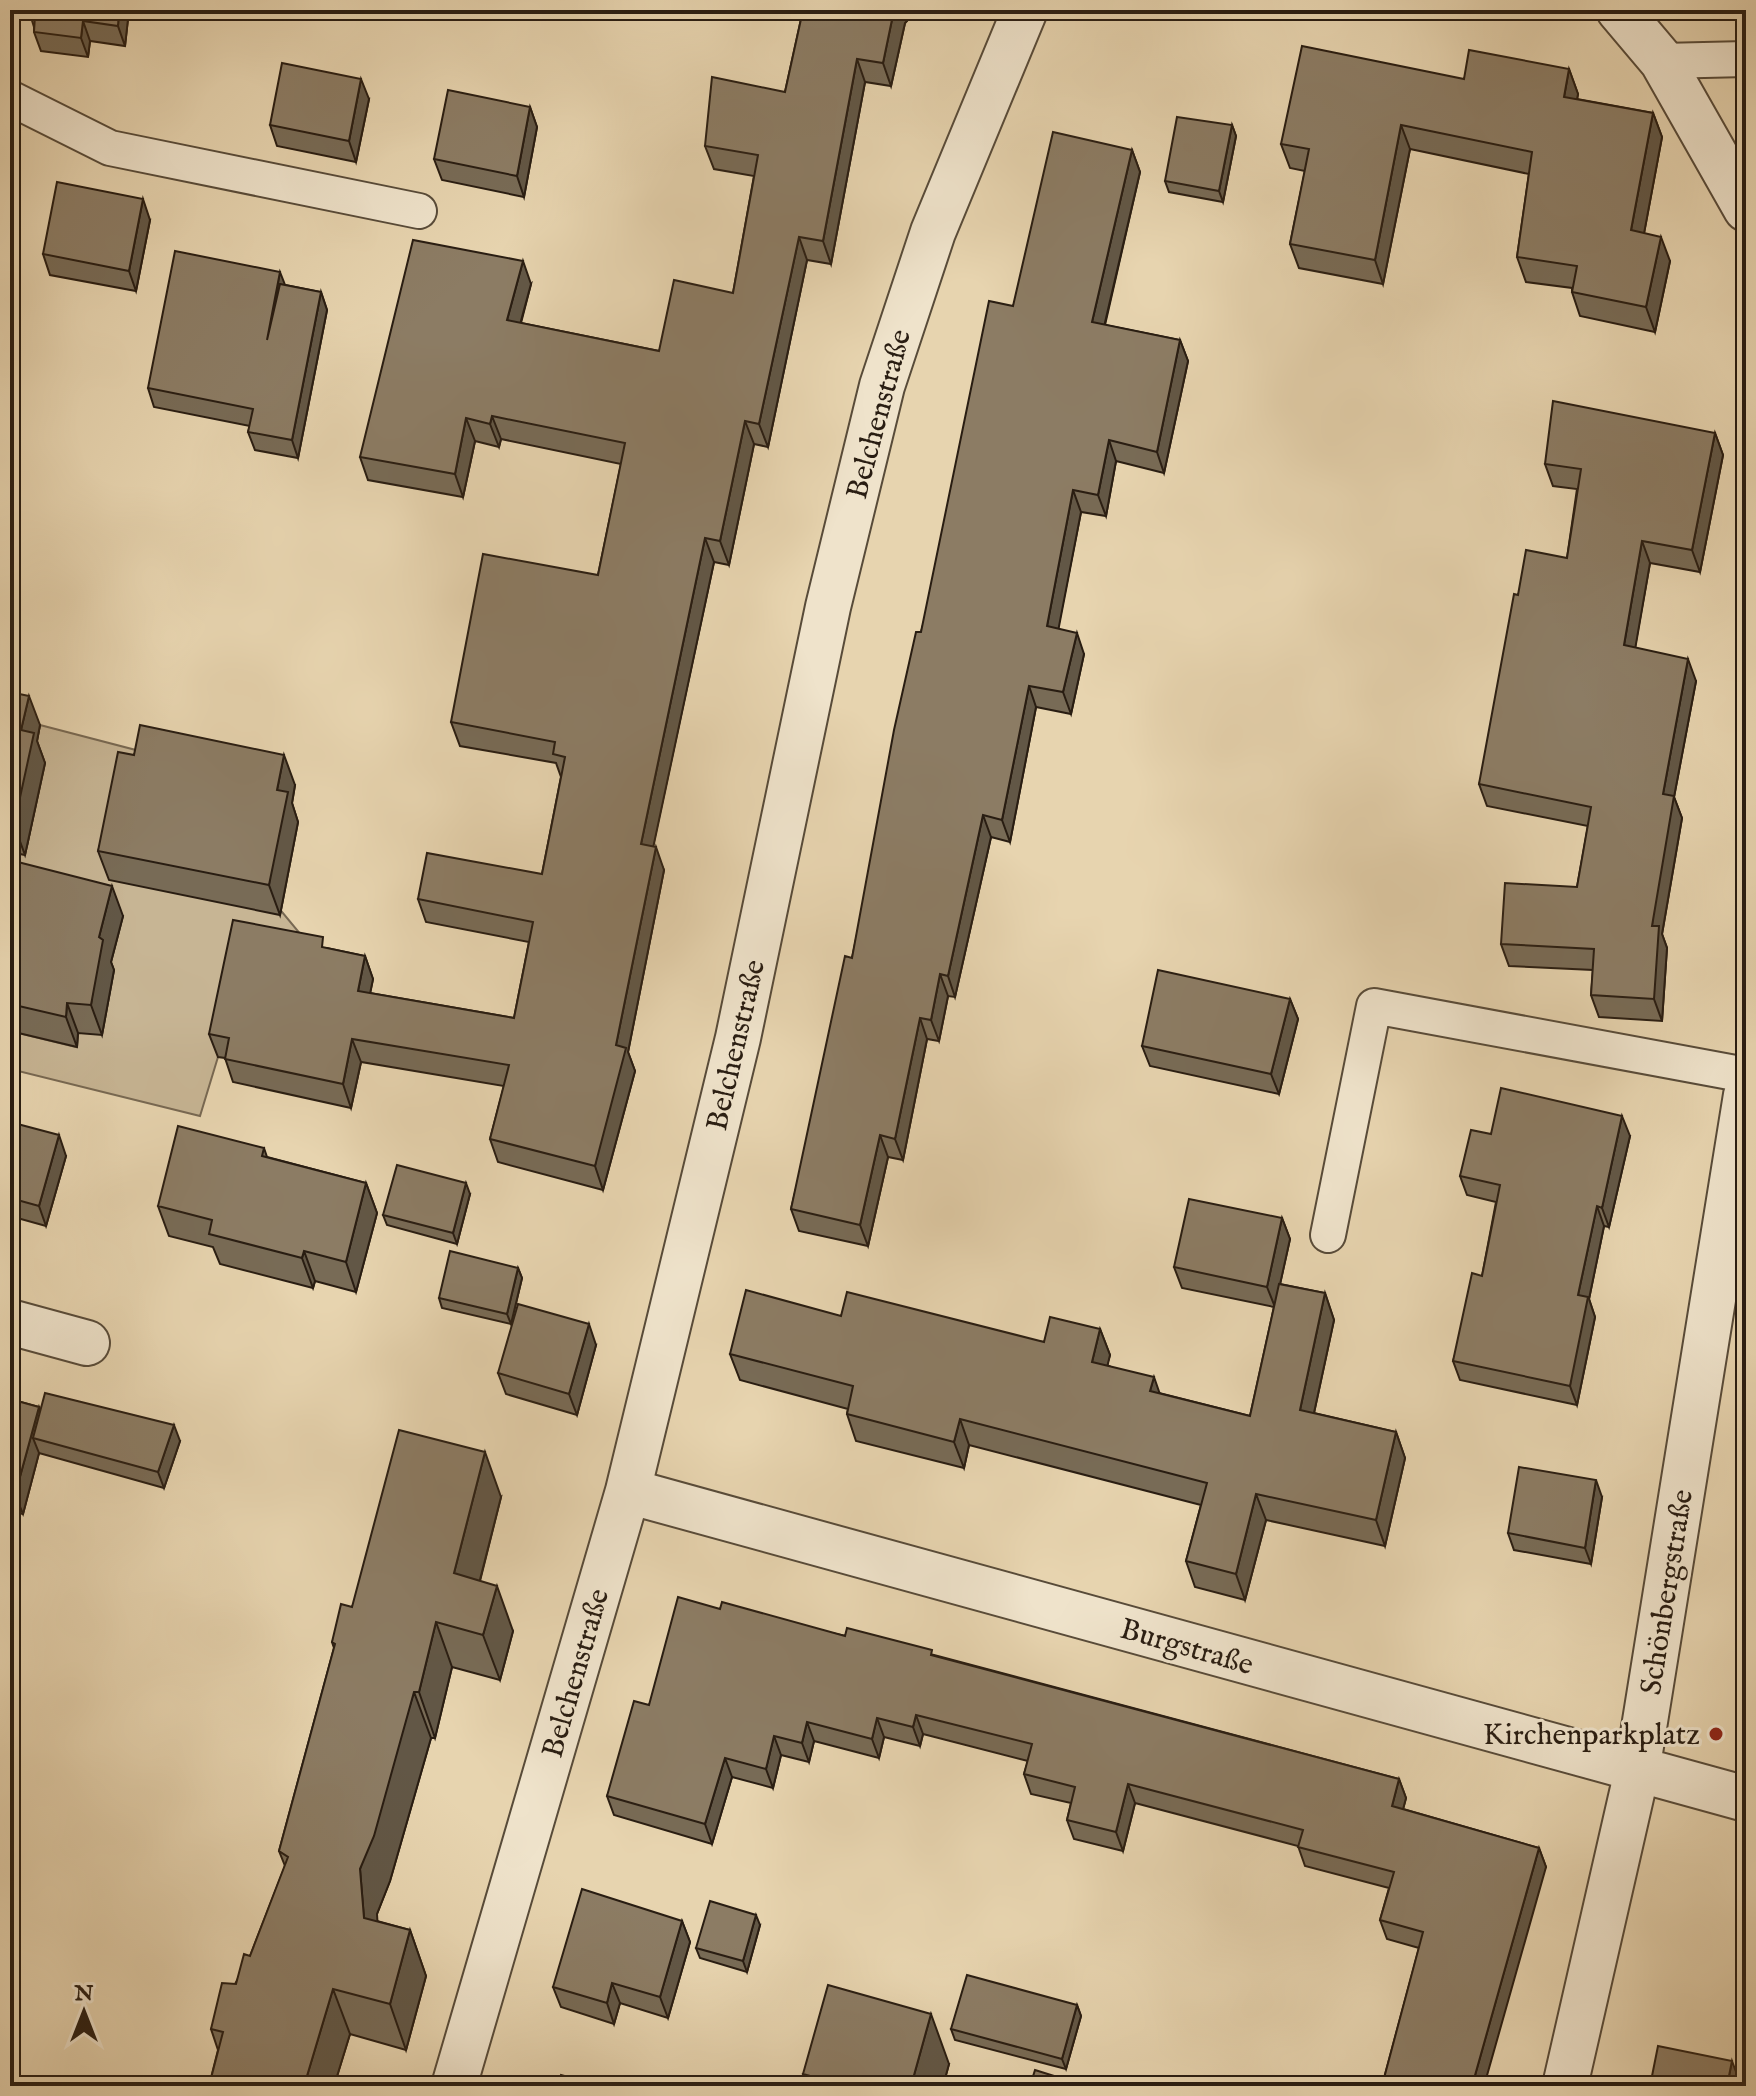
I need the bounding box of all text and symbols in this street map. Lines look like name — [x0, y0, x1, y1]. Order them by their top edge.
street label: Belchenstraße — [839, 325, 921, 504]
street label: Belchenstraße — [699, 956, 775, 1135]
street label: Schönbergstraße — [1633, 1487, 1703, 1698]
street label: Belchenstraße — [535, 1585, 619, 1763]
street label: Burgstraße — [1115, 1611, 1257, 1685]
place label: Kirchenparkplatz — [1483, 1717, 1700, 1755]
marker: Kirchenparkplatz — [1707, 1725, 1725, 1743]
north arrow — [44, 1972, 124, 2052]
text: N — [73, 1980, 94, 2008]

